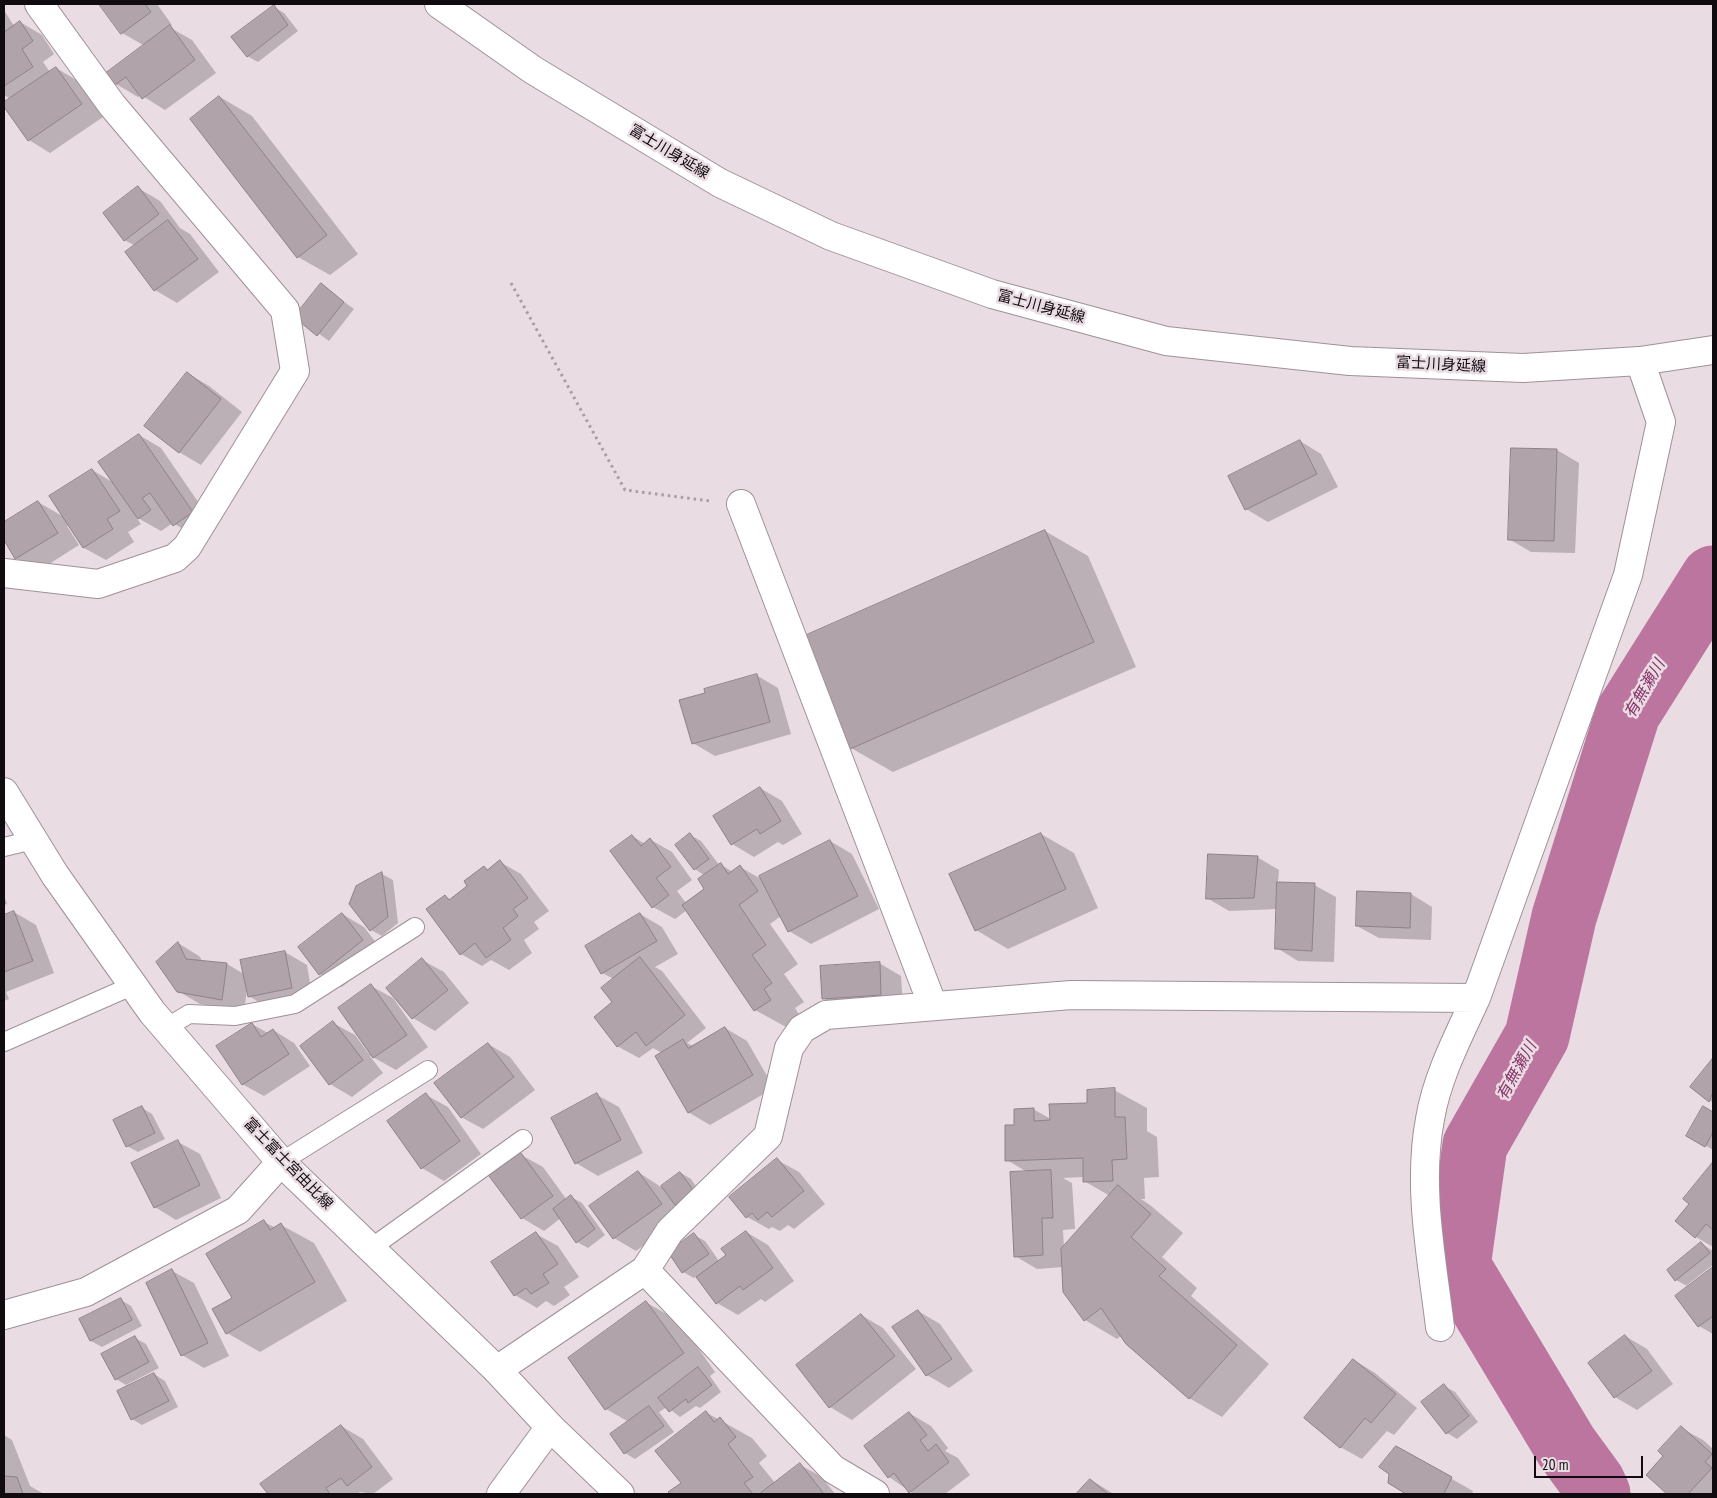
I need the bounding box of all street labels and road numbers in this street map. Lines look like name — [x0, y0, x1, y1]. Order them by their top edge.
street label: 富士川身延線 — [626, 121, 712, 183]
street label: 富士川身延線 — [995, 287, 1087, 327]
street label: 富士川身延線 — [1396, 354, 1486, 376]
street label: 富士富士宮由比線 — [240, 1115, 336, 1213]

